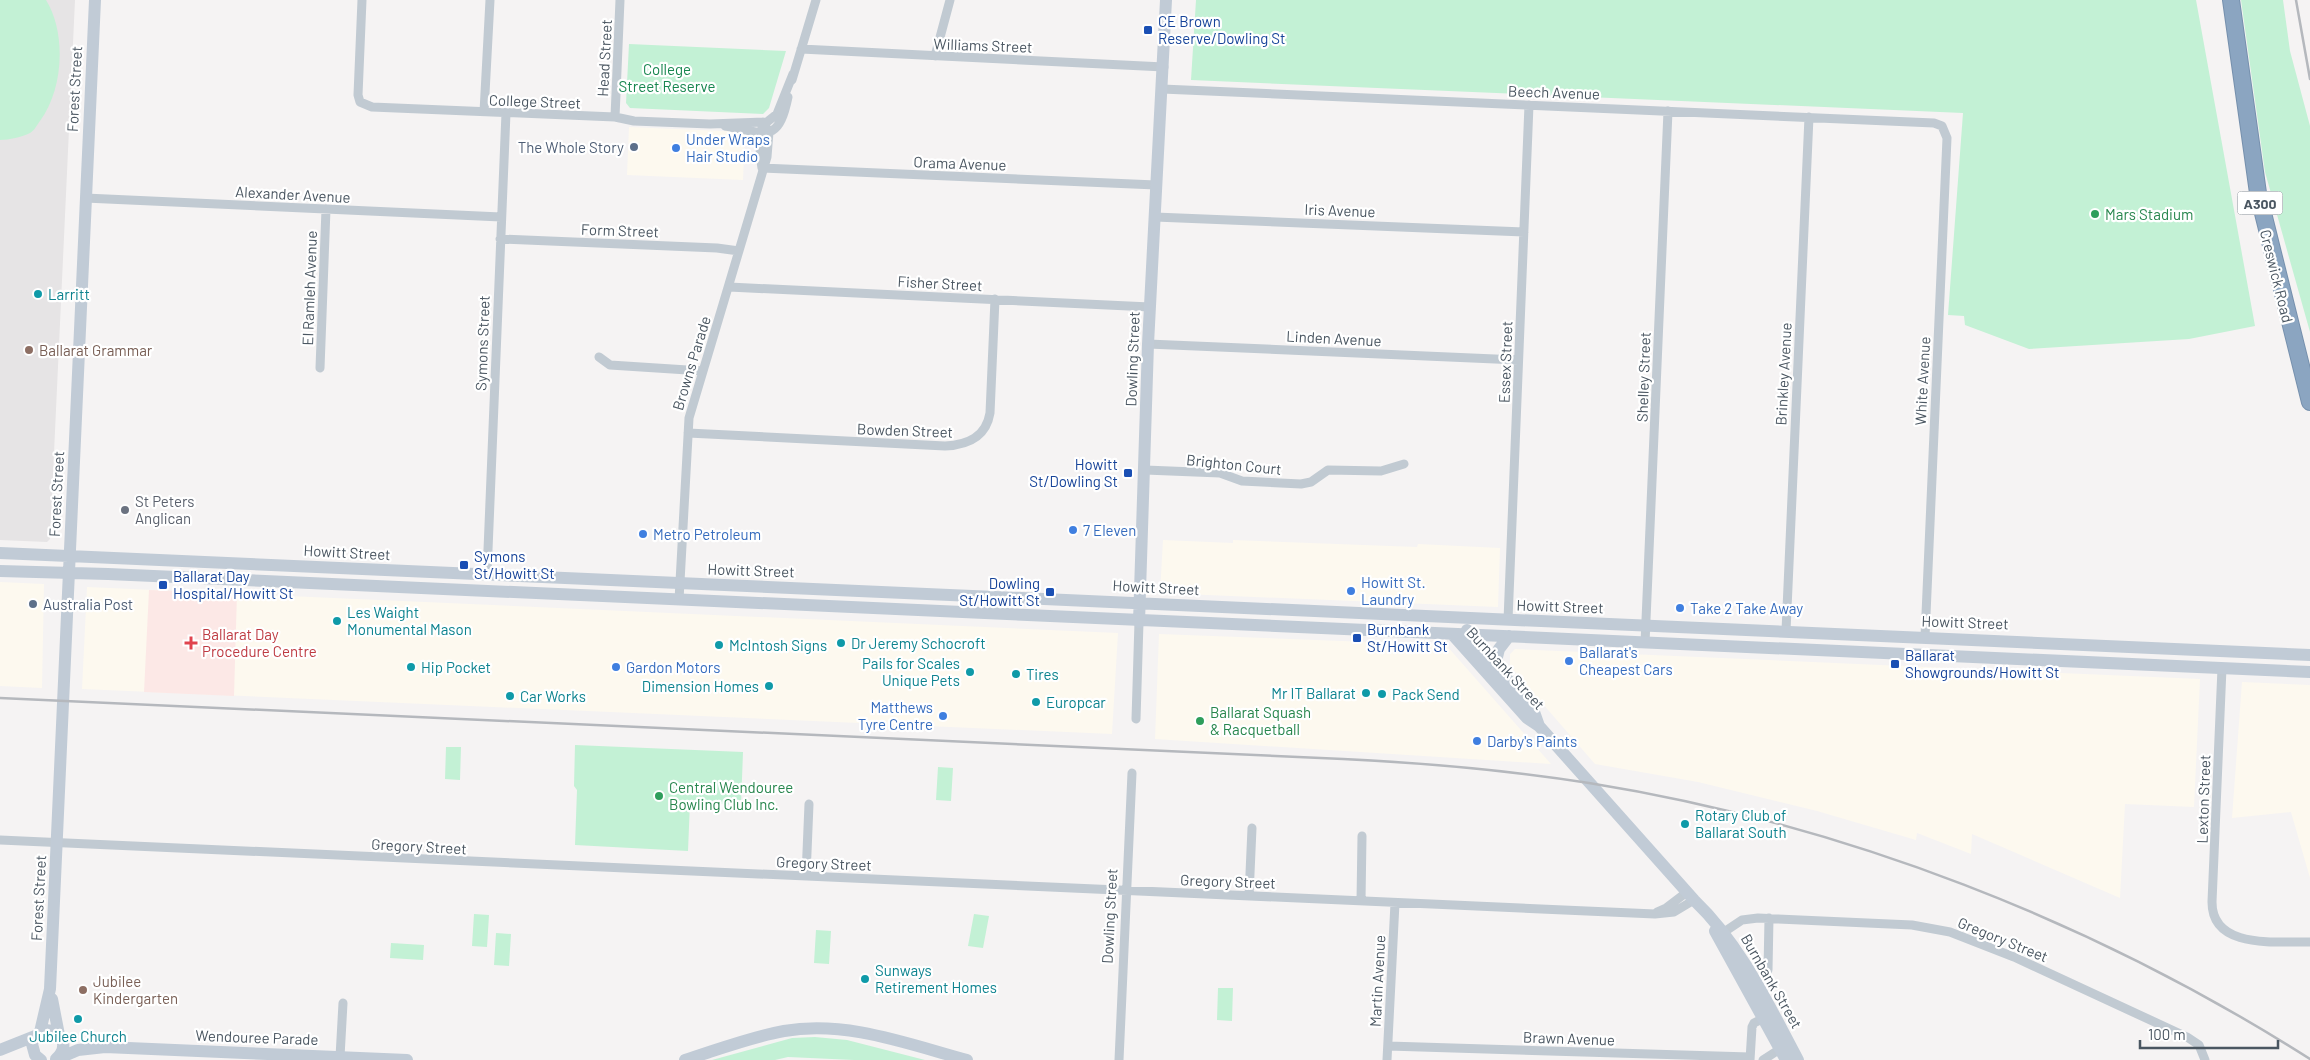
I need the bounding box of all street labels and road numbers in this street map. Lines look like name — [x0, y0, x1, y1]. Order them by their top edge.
street label: Head Street — [593, 19, 615, 97]
street label: Williams Street — [933, 34, 1033, 56]
street label: Forest Street — [63, 46, 85, 132]
street label: Beech Avenue — [1508, 81, 1600, 103]
street label: College Street — [489, 90, 581, 112]
street label: Orama Avenue — [913, 152, 1007, 174]
street label: Alexander Avenue — [235, 182, 351, 206]
road number: A300 — [2238, 192, 2282, 214]
street label: Iris Avenue — [1304, 200, 1376, 220]
street label: Form Street — [581, 220, 659, 240]
street label: Creswick Road — [2257, 228, 2297, 324]
street label: El Ramleh Avenue — [298, 230, 320, 346]
street label: Fisher Street — [897, 272, 983, 294]
street label: Symons Street — [471, 295, 493, 391]
street label: Dowling Street — [1121, 311, 1143, 407]
street label: Browns Parade — [668, 314, 714, 412]
street label: Essex Street — [1495, 321, 1515, 403]
street label: Brinkley Avenue — [1771, 322, 1795, 426]
street label: Linden Avenue — [1286, 327, 1382, 349]
street label: Shelley Street — [1632, 332, 1654, 422]
street label: White Avenue — [1911, 336, 1933, 426]
street label: Bowden Street — [857, 419, 953, 441]
street label: Brighton Court — [1185, 450, 1283, 478]
street label: Forest Street — [45, 451, 67, 537]
street label: Howitt Street — [303, 541, 391, 563]
street label: Howitt Street — [707, 559, 795, 581]
street label: Howitt Street — [1112, 576, 1200, 598]
street label: Howitt Street — [1516, 595, 1604, 617]
street label: Howitt Street — [1921, 611, 2009, 633]
street label: Burnbank Street — [1463, 623, 1549, 713]
street label: Lexton Street — [2192, 754, 2214, 844]
street label: Gregory Street — [371, 835, 467, 857]
street label: Gregory Street — [776, 852, 872, 874]
street label: Forest Street — [27, 855, 49, 941]
street label: Dowling Street — [1098, 868, 1120, 964]
street label: Gregory Street — [1180, 870, 1276, 892]
street label: Gregory Street — [1955, 913, 2051, 965]
street label: Burnbank Street — [1738, 931, 1806, 1031]
street label: Martin Avenue — [1366, 935, 1388, 1027]
street label: Wendouree Parade — [195, 1026, 319, 1048]
street label: Brawn Avenue — [1523, 1027, 1615, 1049]

